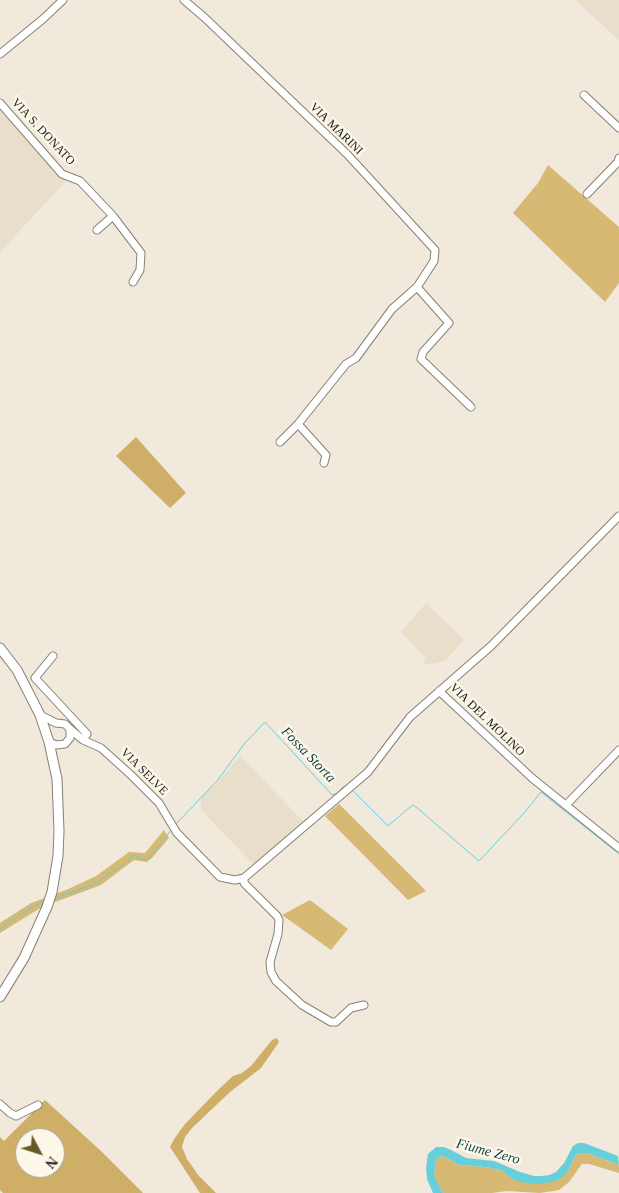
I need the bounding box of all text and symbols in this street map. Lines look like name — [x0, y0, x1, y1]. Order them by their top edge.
street label: VIA S. DONATO — [8, 96, 78, 168]
street label: VIA MARINI — [306, 100, 366, 158]
street label: VIA DEL MOLINO — [447, 681, 527, 759]
water label: Fossa Storta — [277, 724, 339, 786]
street label: VIA SELVE — [117, 745, 171, 799]
north arrow — [15, 1128, 65, 1178]
water label: Fiume Zero — [454, 1135, 522, 1169]
text: N — [42, 1154, 60, 1171]

